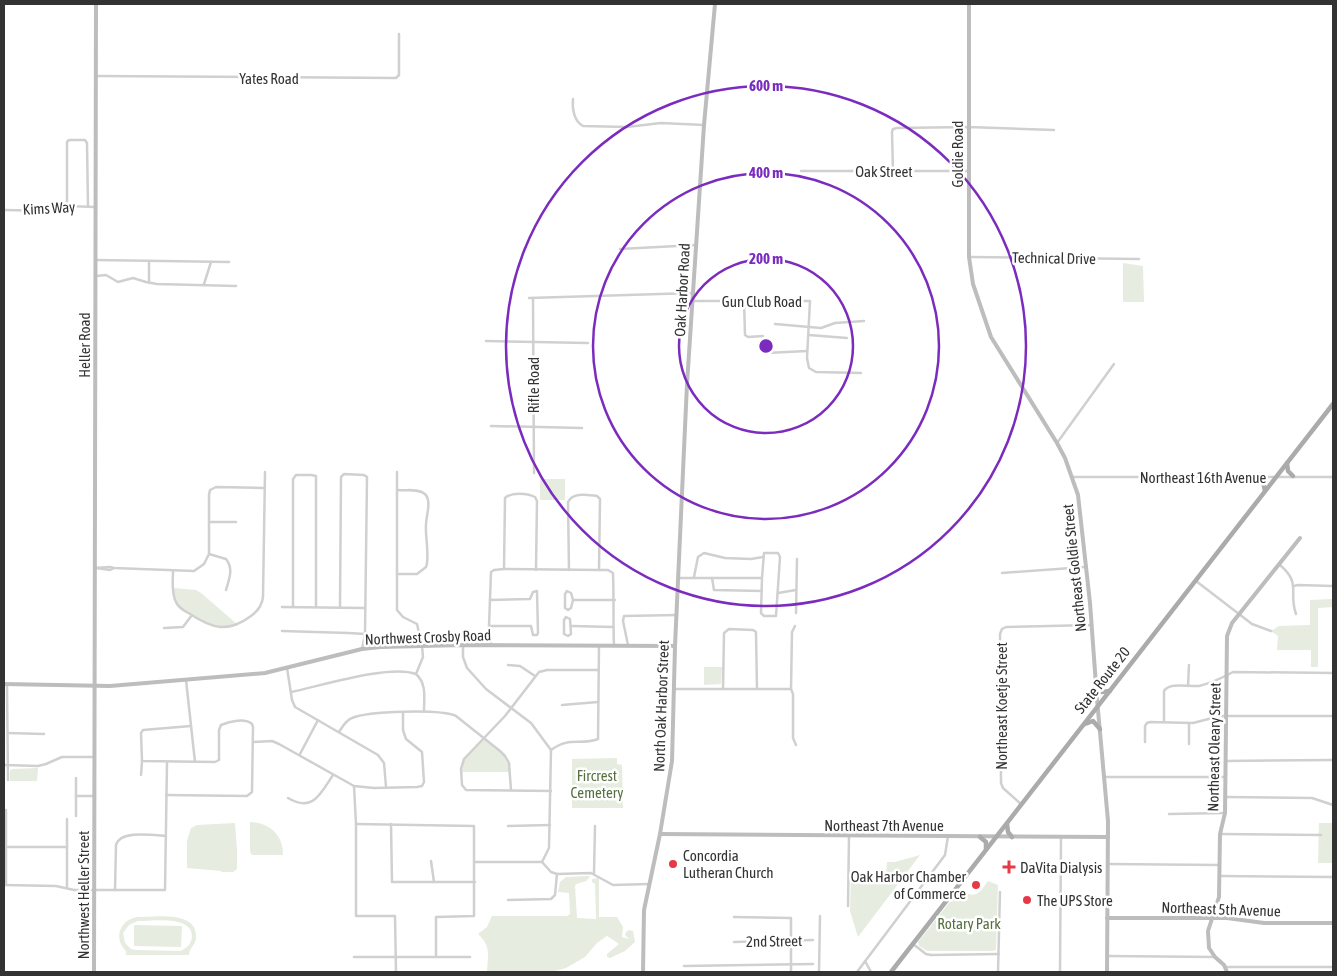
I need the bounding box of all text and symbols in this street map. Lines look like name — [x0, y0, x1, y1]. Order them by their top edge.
street label: Yates Road — [239, 70, 299, 87]
text: 600 m — [749, 77, 783, 94]
street label: Goldie Road — [949, 121, 966, 187]
street label: Oak Street — [855, 163, 913, 180]
text: 400 m — [748, 164, 783, 181]
street label: Kims Way — [22, 198, 76, 218]
street label: Oak Harbor Road — [671, 243, 693, 337]
street label: Technical Drive — [1012, 249, 1096, 267]
text: 200 m — [749, 250, 783, 267]
street label: Gun Club Road — [722, 293, 802, 310]
street label: Heller Road — [76, 312, 93, 378]
centre of rings — [757, 337, 775, 355]
street label: Rifle Road — [525, 357, 542, 413]
street label: Northeast 16th Avenue — [1140, 469, 1266, 486]
street label: Northeast Goldie Street — [1059, 503, 1089, 633]
street label: Northwest Crosby Road — [365, 626, 491, 648]
street label: North Oak Harbor Street — [650, 640, 672, 772]
street label: Northeast Koetje Street — [993, 642, 1010, 770]
street label: State Route 20 — [1071, 643, 1133, 717]
street label: Northeast Oleary Street — [1204, 682, 1224, 812]
park label: Fircrest Cemetery — [571, 767, 623, 801]
street label: Northeast 7th Avenue — [824, 817, 944, 834]
street label: Northwest Heller Street — [75, 831, 92, 959]
place label: Concordia Lutheran Church — [683, 847, 773, 881]
marker: Concordia Lutheran Church — [667, 858, 679, 870]
place label: DaVita Dialysis — [1020, 859, 1102, 876]
marker: DaVita Dialysis — [1002, 860, 1016, 874]
place label: Oak Harbor Chamber of Commerce — [851, 868, 967, 902]
marker: Oak Harbor Chamber of Commerce — [970, 879, 982, 891]
place label: The UPS Store — [1037, 892, 1113, 909]
marker: The UPS Store — [1021, 894, 1033, 906]
street label: Northeast 5th Avenue — [1161, 898, 1281, 920]
park label: Rotary Park — [937, 915, 1001, 932]
street label: 2nd Street — [746, 932, 802, 950]

